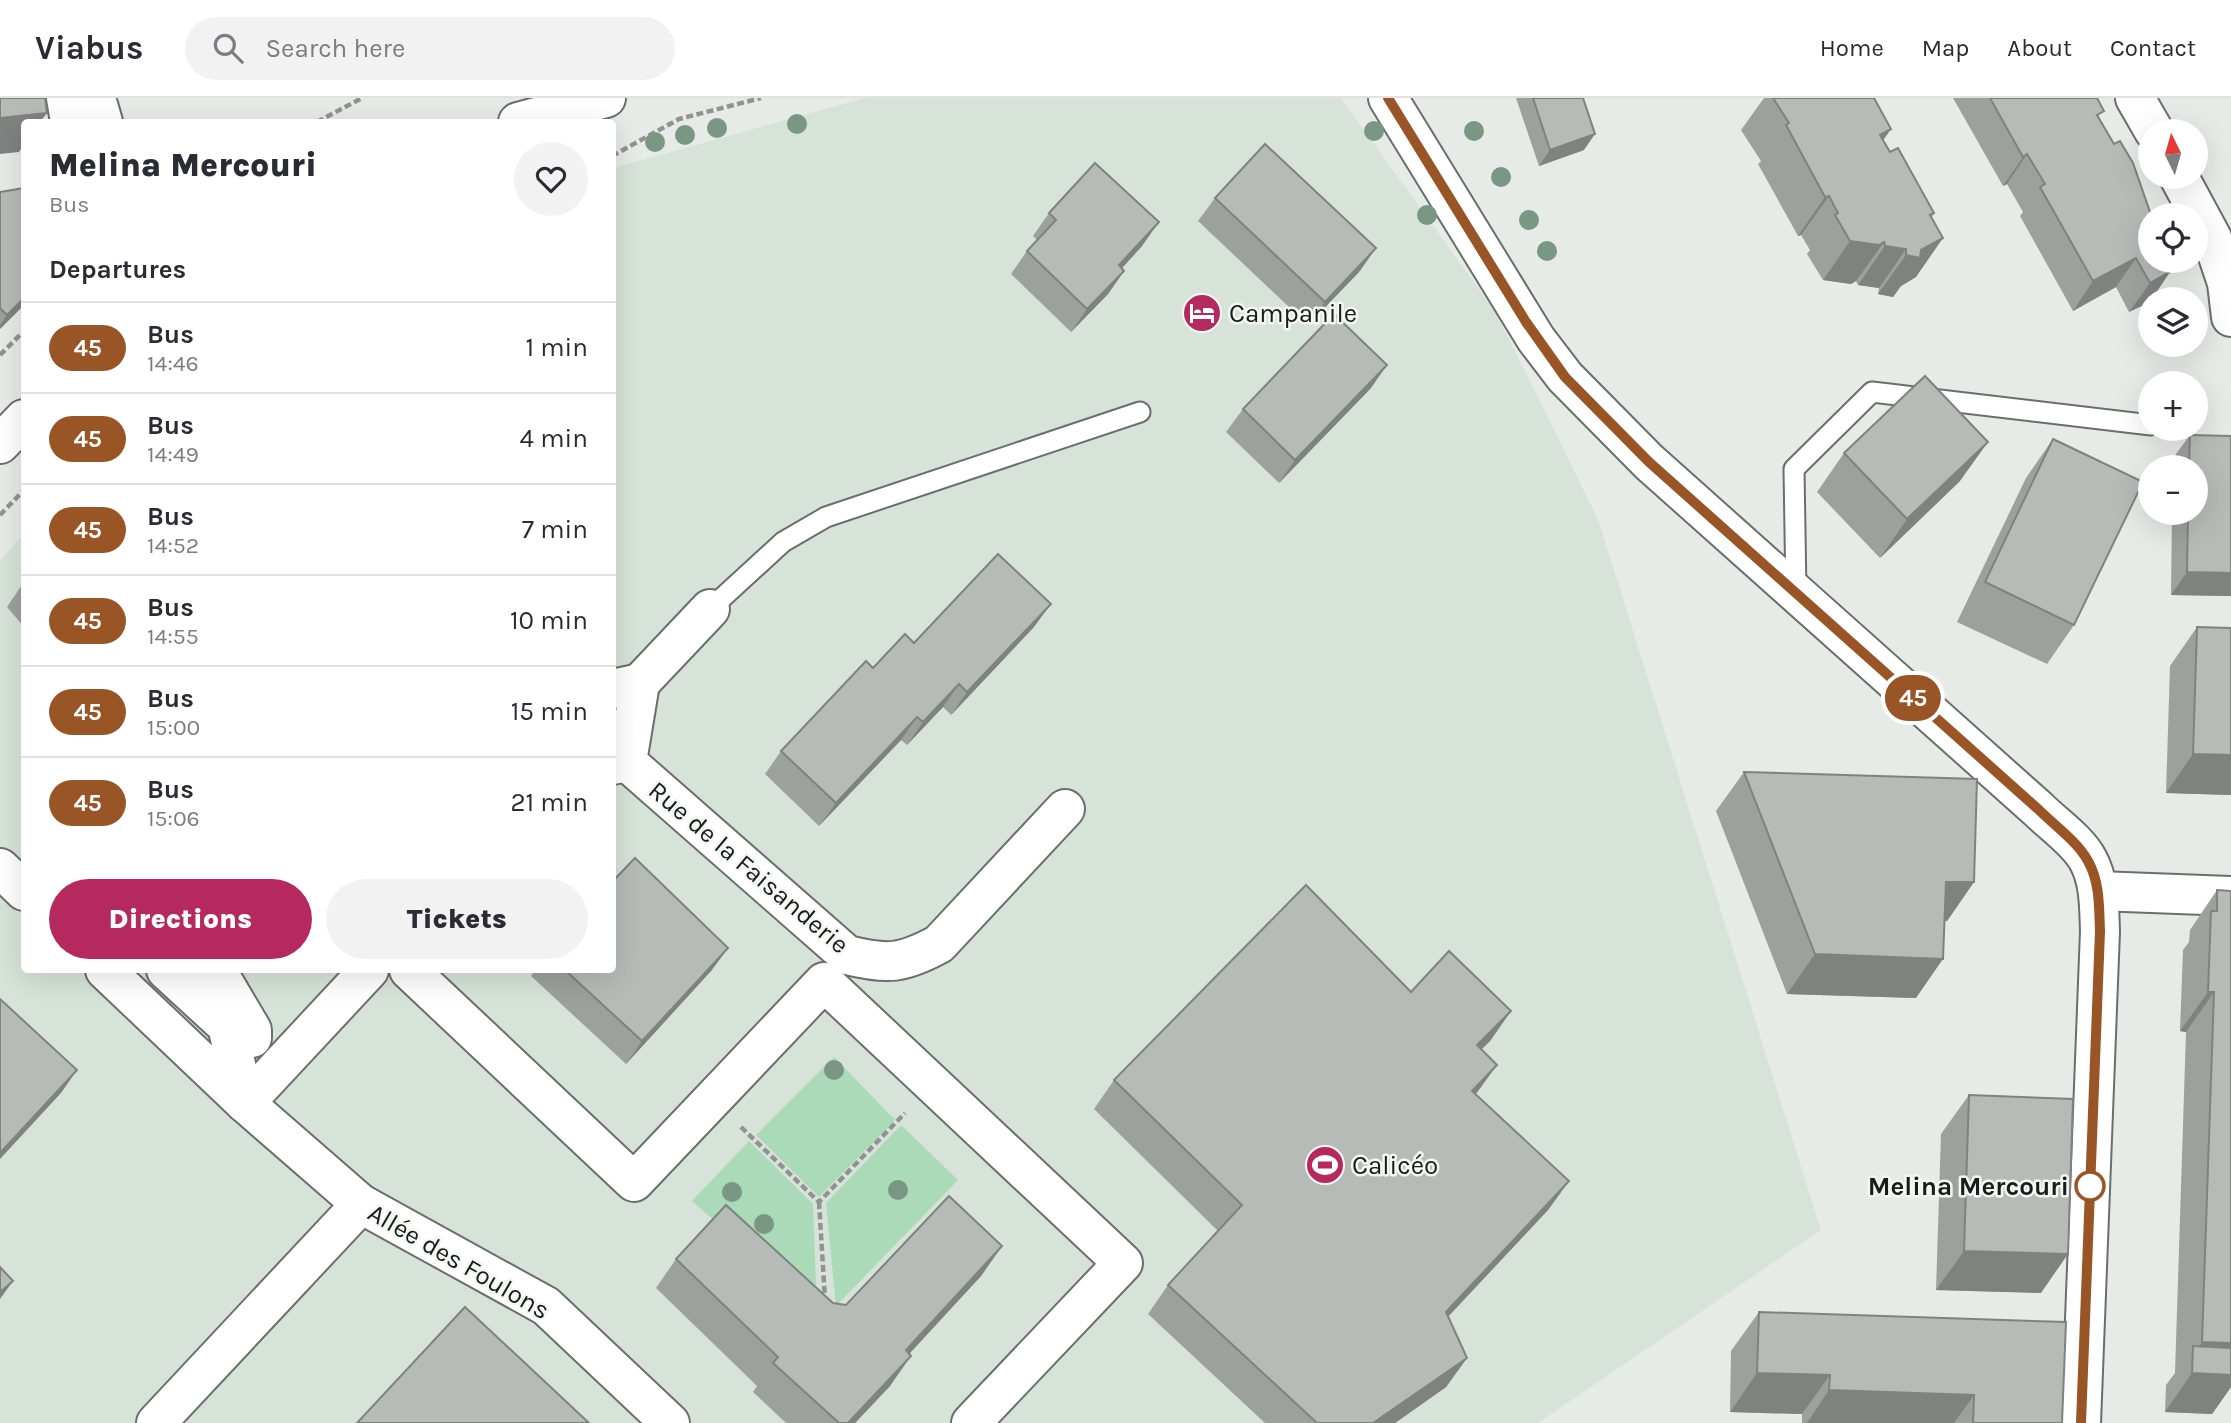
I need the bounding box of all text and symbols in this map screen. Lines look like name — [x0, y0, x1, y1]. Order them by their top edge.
search box — [185, 17, 675, 80]
text: Viabus — [35, 29, 143, 67]
icon: search — [209, 29, 247, 67]
text: Search here — [265, 33, 405, 64]
text: Home — [1820, 34, 1884, 62]
text: Map — [1922, 34, 1969, 62]
text: About — [2007, 34, 2072, 62]
text: Contact — [2110, 34, 2196, 62]
north arrow — [2138, 119, 2208, 189]
map controls — [2138, 119, 2208, 525]
button: heart — [514, 142, 588, 216]
text: Melina Mercouri — [49, 146, 317, 184]
text: Bus — [49, 191, 89, 218]
button: locate — [2138, 203, 2208, 273]
text: Departures — [49, 254, 186, 285]
button: layers — [2138, 287, 2208, 357]
hotel icon: Campanile — [1181, 292, 1223, 334]
place label: Campanile — [1229, 298, 1357, 329]
text: Bus — [147, 319, 194, 350]
text: 1 min — [525, 332, 588, 363]
text: 45 — [73, 334, 102, 362]
text: 14:46 — [147, 350, 199, 377]
button: + — [2138, 371, 2208, 441]
text: Bus — [147, 410, 194, 441]
text: 4 min — [520, 423, 588, 454]
text: 45 — [73, 425, 102, 453]
text: 14:49 — [147, 441, 199, 468]
button: − — [2138, 455, 2208, 525]
text: Bus — [147, 501, 194, 532]
text: 7 min — [522, 514, 588, 545]
text: 45 — [73, 516, 102, 544]
text: 14:52 — [147, 532, 199, 559]
text: Bus — [147, 592, 194, 623]
text: 10 min — [510, 605, 588, 636]
text: 45 — [73, 607, 102, 635]
text: 14:55 — [147, 623, 199, 650]
line badge: 45 — [1882, 675, 1944, 721]
text: Bus — [147, 683, 194, 714]
text: 45 — [1899, 684, 1927, 712]
text: 15 min — [511, 696, 588, 727]
text: 45 — [73, 698, 102, 726]
text: 15:00 — [147, 714, 200, 741]
text: Bus — [147, 774, 194, 805]
street label: Rue de la Faisanderie — [642, 775, 855, 960]
text: 21 min — [510, 787, 588, 818]
text: 45 — [73, 789, 102, 817]
text: 15:06 — [147, 805, 200, 832]
button: Directions — [49, 879, 312, 959]
button: Tickets — [326, 879, 588, 959]
sports icon: Calicéo — [1304, 1144, 1346, 1186]
place label: Calicéo — [1352, 1150, 1438, 1181]
place label: Melina Mercouri — [1868, 1171, 2069, 1202]
marker: Melina Mercouri — [2075, 1171, 2105, 1201]
street label: Allée des Foulons — [362, 1197, 555, 1326]

